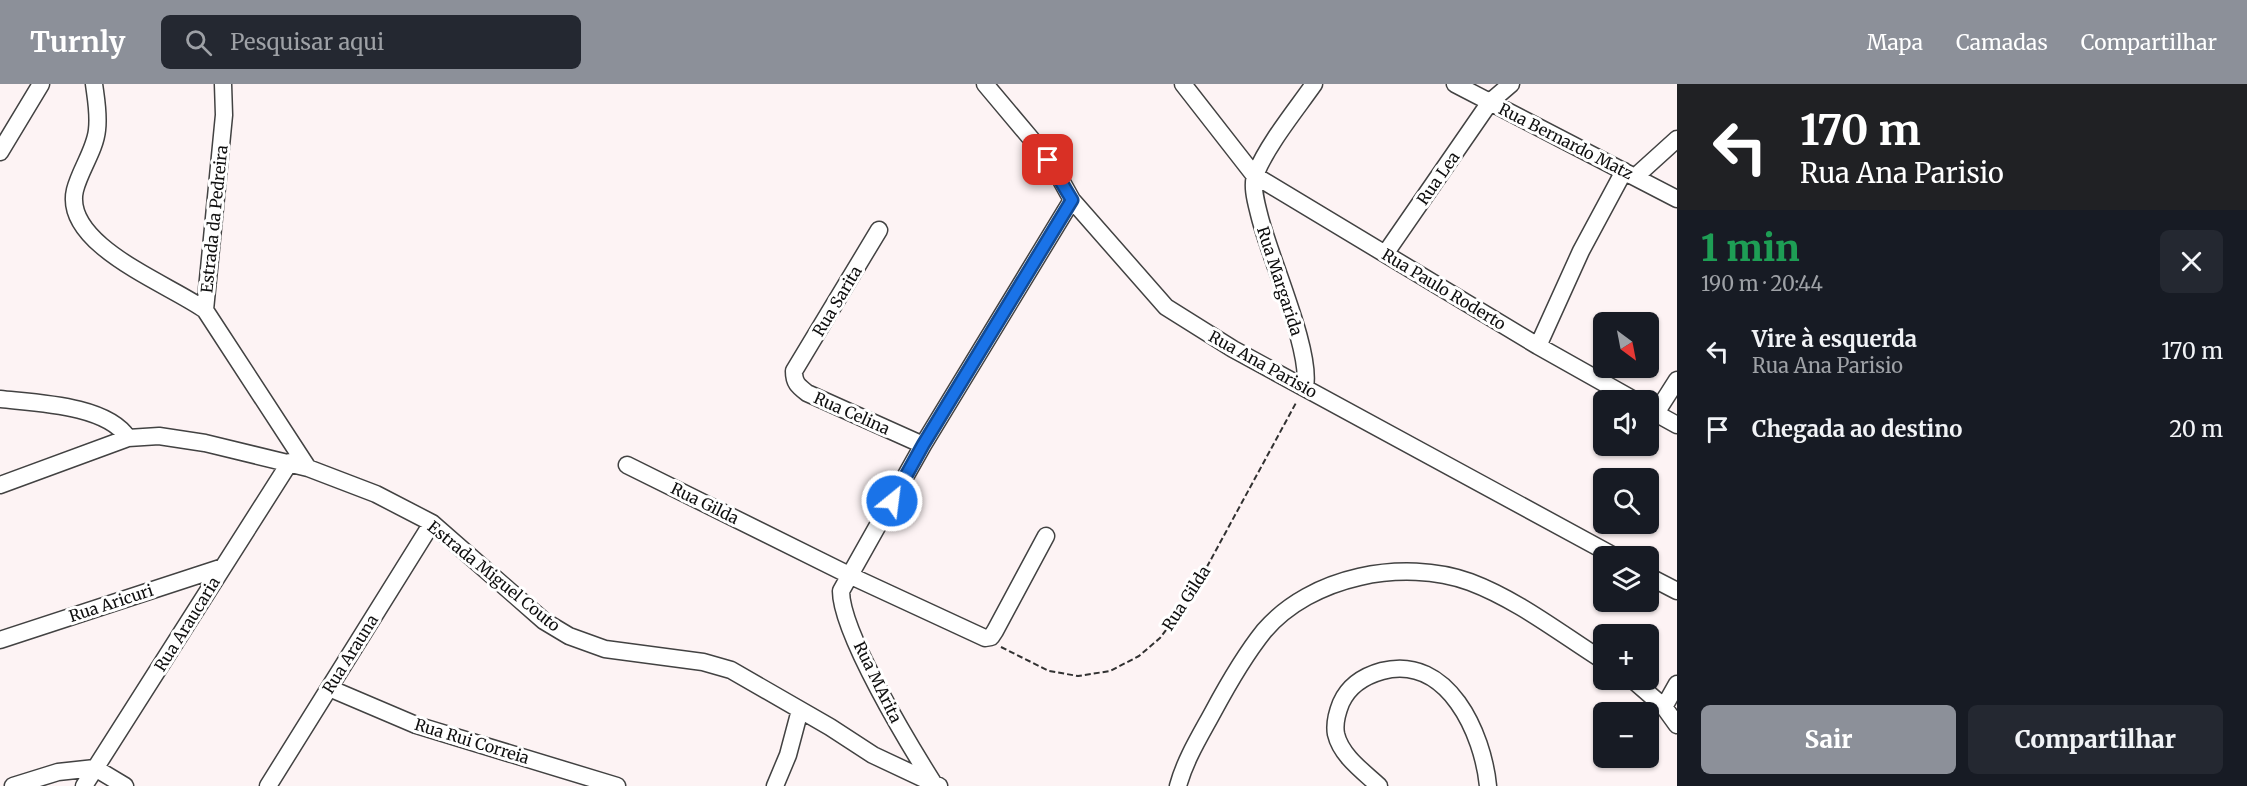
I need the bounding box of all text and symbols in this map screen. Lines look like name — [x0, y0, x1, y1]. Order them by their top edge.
search box — [161, 15, 581, 69]
text: Turnly — [30, 24, 125, 60]
icon: search — [182, 26, 215, 59]
text: Pesquisar aqui — [230, 28, 384, 56]
text: Mapa — [1867, 29, 1923, 56]
text: Camadas — [1956, 29, 2048, 56]
text: Compartilhar — [2081, 29, 2217, 56]
street label: Rua Bernardo Matz — [1496, 98, 1637, 184]
text: 170 m — [1800, 104, 1921, 156]
icon: left — [1701, 108, 1779, 186]
pin — [1022, 134, 1073, 185]
icon: arrive — [1031, 143, 1064, 176]
street label: Estrada da Pedreira — [196, 144, 232, 294]
street label: Rua Lea — [1412, 147, 1464, 208]
text: Rua Ana Parisio — [1800, 156, 2004, 190]
street label: Rua Margarida — [1253, 224, 1307, 338]
text: 1 min — [1701, 226, 1800, 271]
button: close — [2160, 230, 2223, 293]
street label: Rua Paulo Roderto — [1378, 244, 1510, 334]
street label: Rua Sarita — [808, 262, 866, 340]
text: 190 m · 20:44 — [1701, 271, 1823, 296]
north arrow — [1593, 312, 1659, 378]
map controls — [1593, 312, 1659, 768]
text: Vire à esquerda — [1752, 325, 1917, 353]
street label: Rua Ana Parisio — [1205, 326, 1321, 402]
icon: left — [1701, 335, 1734, 368]
text: 170 m — [2161, 337, 2223, 365]
text: Rua Ana Parisio — [1752, 353, 1903, 378]
street label: Rua Celina — [811, 387, 894, 439]
button: sound — [1593, 390, 1659, 456]
icon: arrive — [1701, 413, 1734, 446]
text: Chegada ao destino — [1752, 415, 1962, 443]
text: 20 m — [2169, 415, 2223, 443]
button: search — [1593, 468, 1659, 534]
position arrow — [860, 469, 924, 533]
street label: Rua Gilda — [668, 478, 743, 528]
street label: Estrada Miguel Couto — [424, 516, 564, 636]
button: layers — [1593, 546, 1659, 612]
street label: Rua Gilda — [1158, 562, 1215, 634]
street label: Rua Araucaria — [150, 573, 224, 675]
street label: Rua Aricuri — [66, 580, 156, 626]
street label: Rua Arauna — [318, 611, 382, 697]
button: + — [1593, 624, 1659, 690]
street label: Rua MArita — [850, 638, 906, 726]
button: − — [1593, 702, 1659, 768]
button: Sair — [1701, 705, 1956, 774]
button: Compartilhar — [1968, 705, 2223, 774]
street label: Rua Rui Correia — [412, 714, 532, 768]

